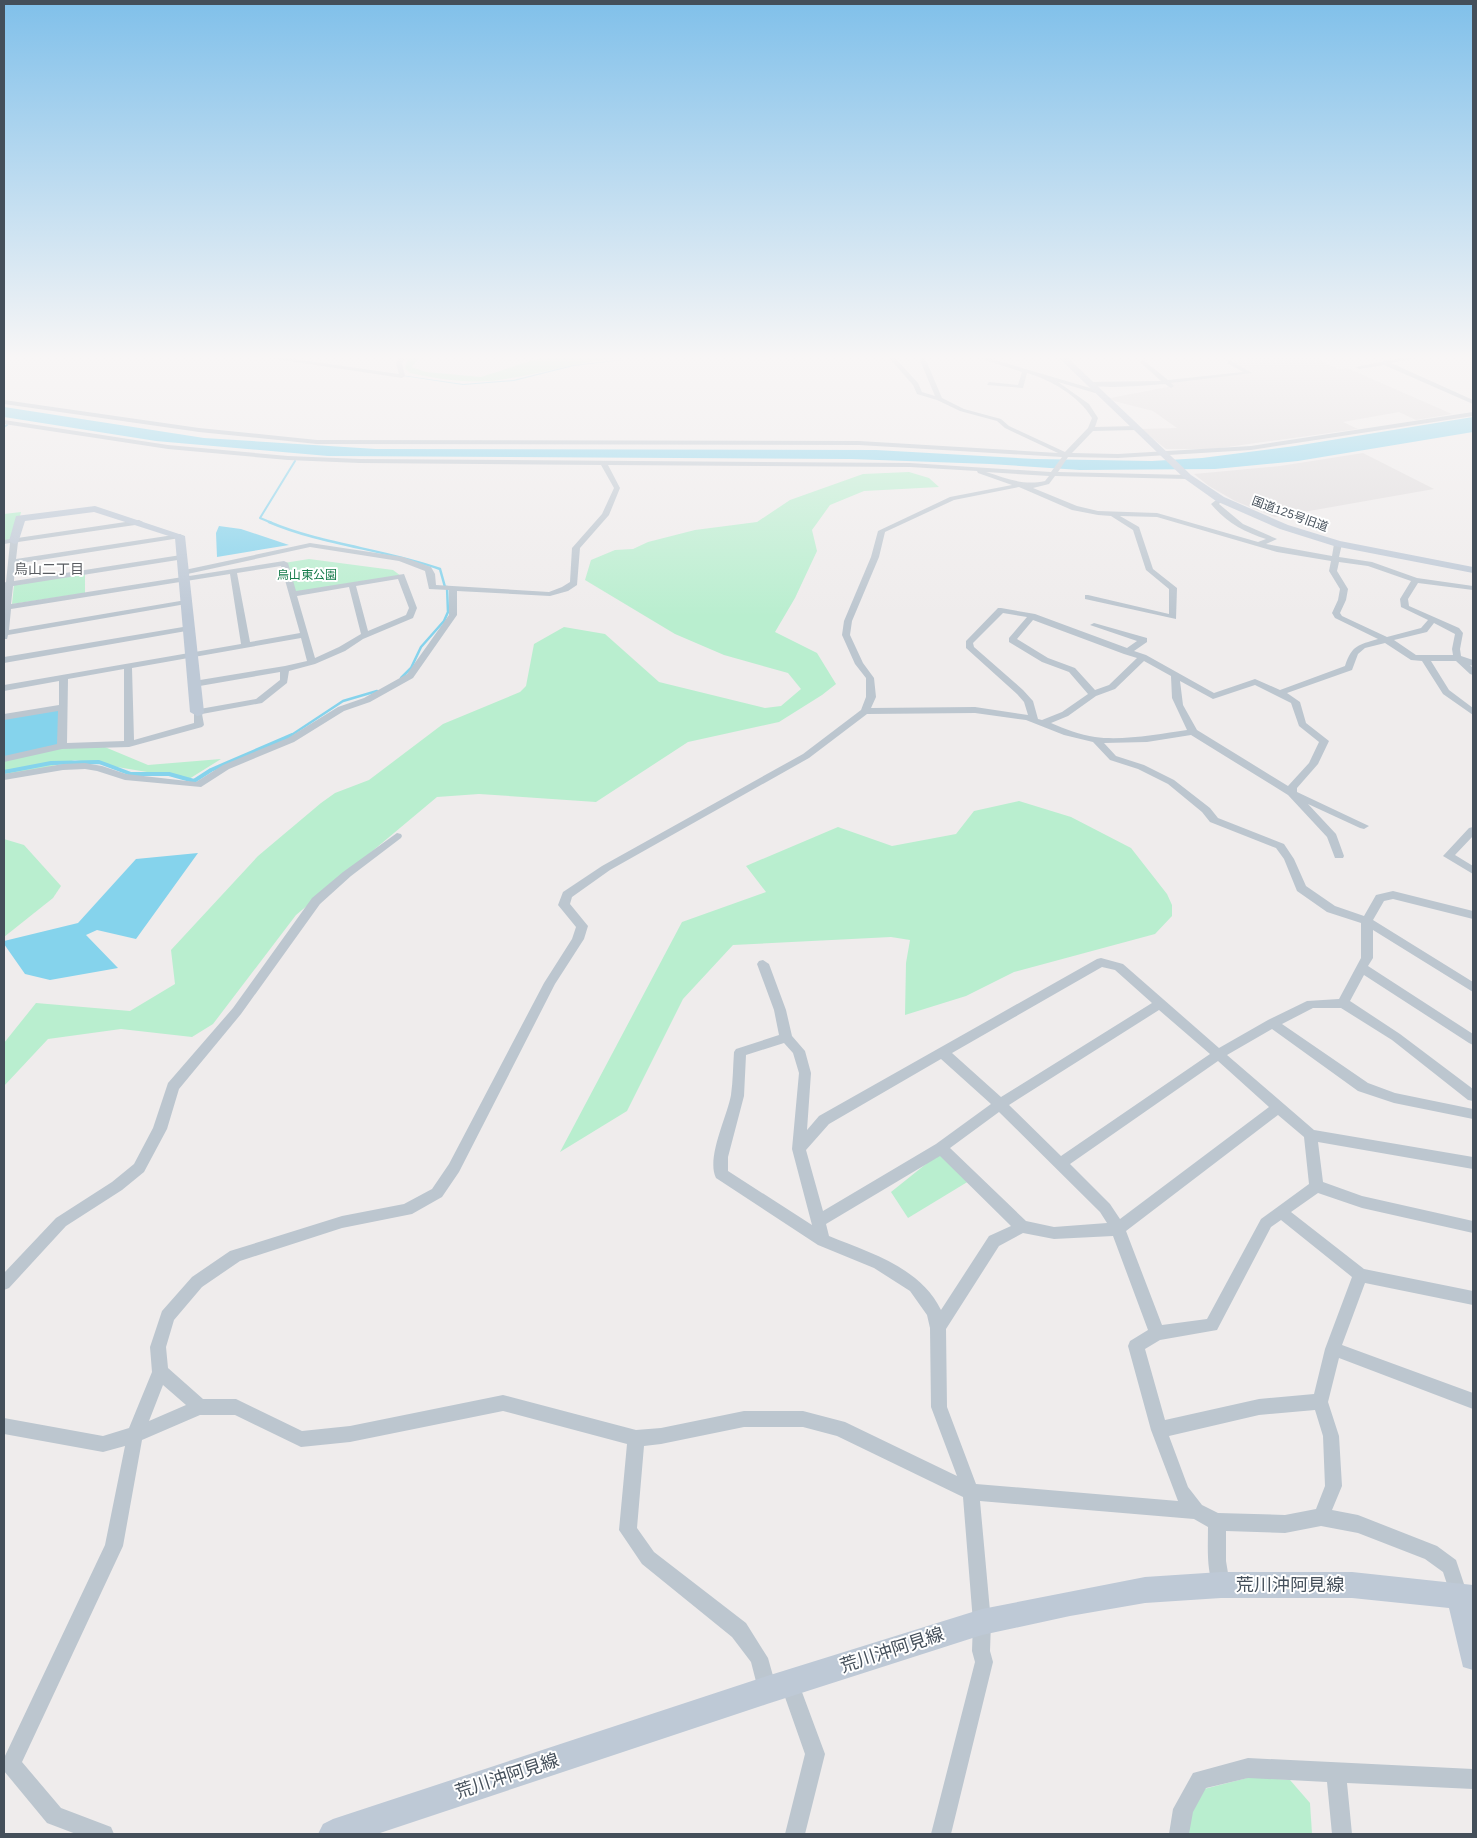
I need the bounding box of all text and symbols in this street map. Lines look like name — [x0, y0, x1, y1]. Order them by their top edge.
street label: 国道125号旧道 — [1250, 494, 1330, 534]
district label: 烏山二丁目 — [14, 561, 84, 577]
park label: 烏山東公園 — [277, 568, 337, 582]
street label: 荒川沖阿見線 — [1236, 1575, 1344, 1595]
street label: 荒川沖阿見線 — [838, 1624, 946, 1676]
street label: 荒川沖阿見線 — [453, 1750, 561, 1802]

